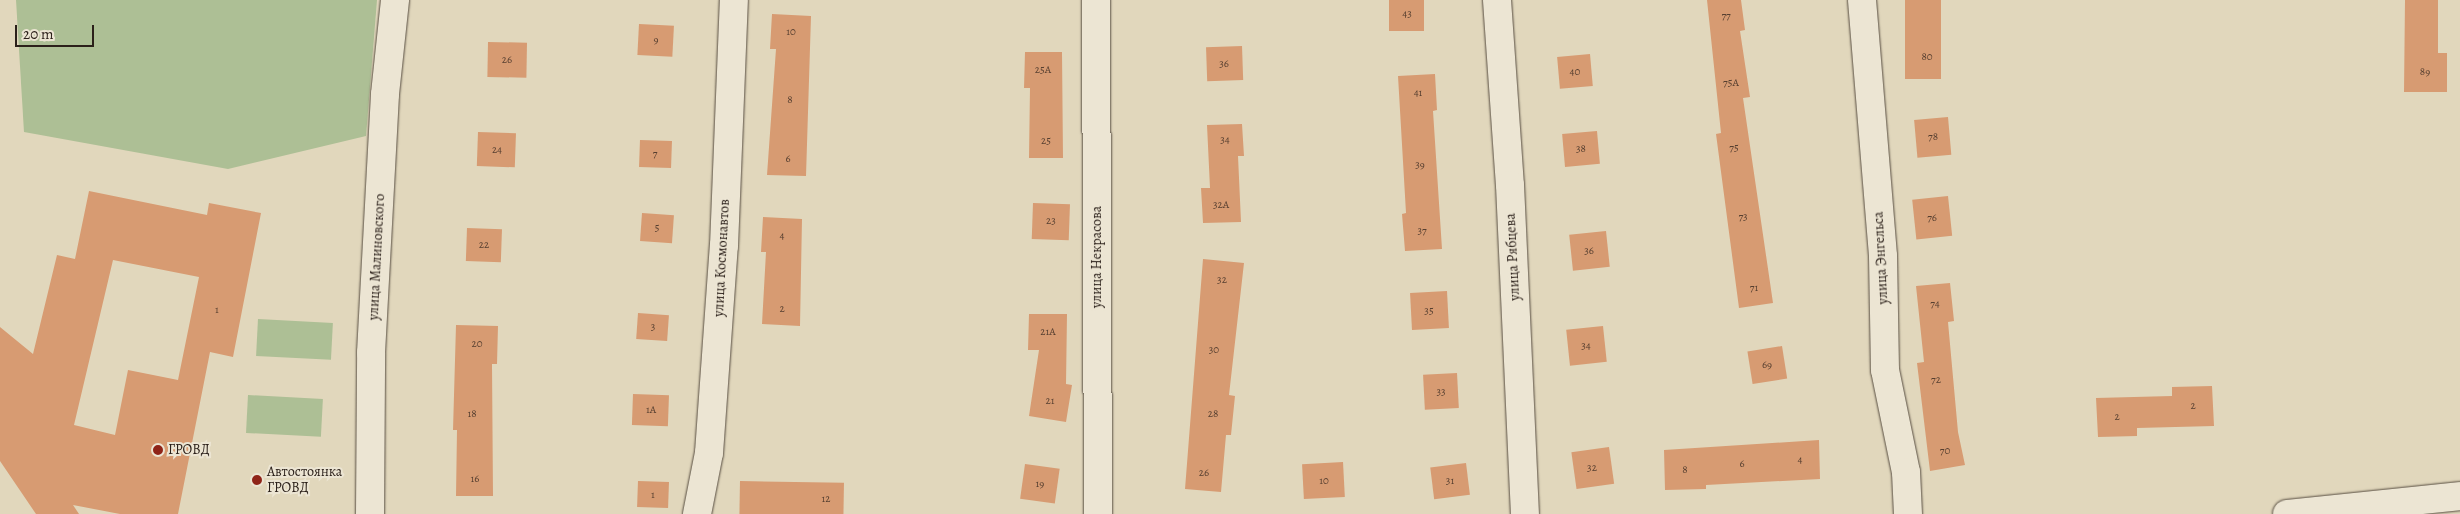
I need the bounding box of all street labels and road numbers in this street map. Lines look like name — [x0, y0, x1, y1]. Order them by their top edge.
street label: улица Малиновского — [365, 193, 389, 321]
street label: улица Космонавтов — [711, 199, 733, 317]
street label: улица Некрасова — [1089, 206, 1105, 308]
street label: улица Энгельса — [1870, 211, 1892, 305]
street label: улица Рябцева — [1502, 213, 1524, 301]

